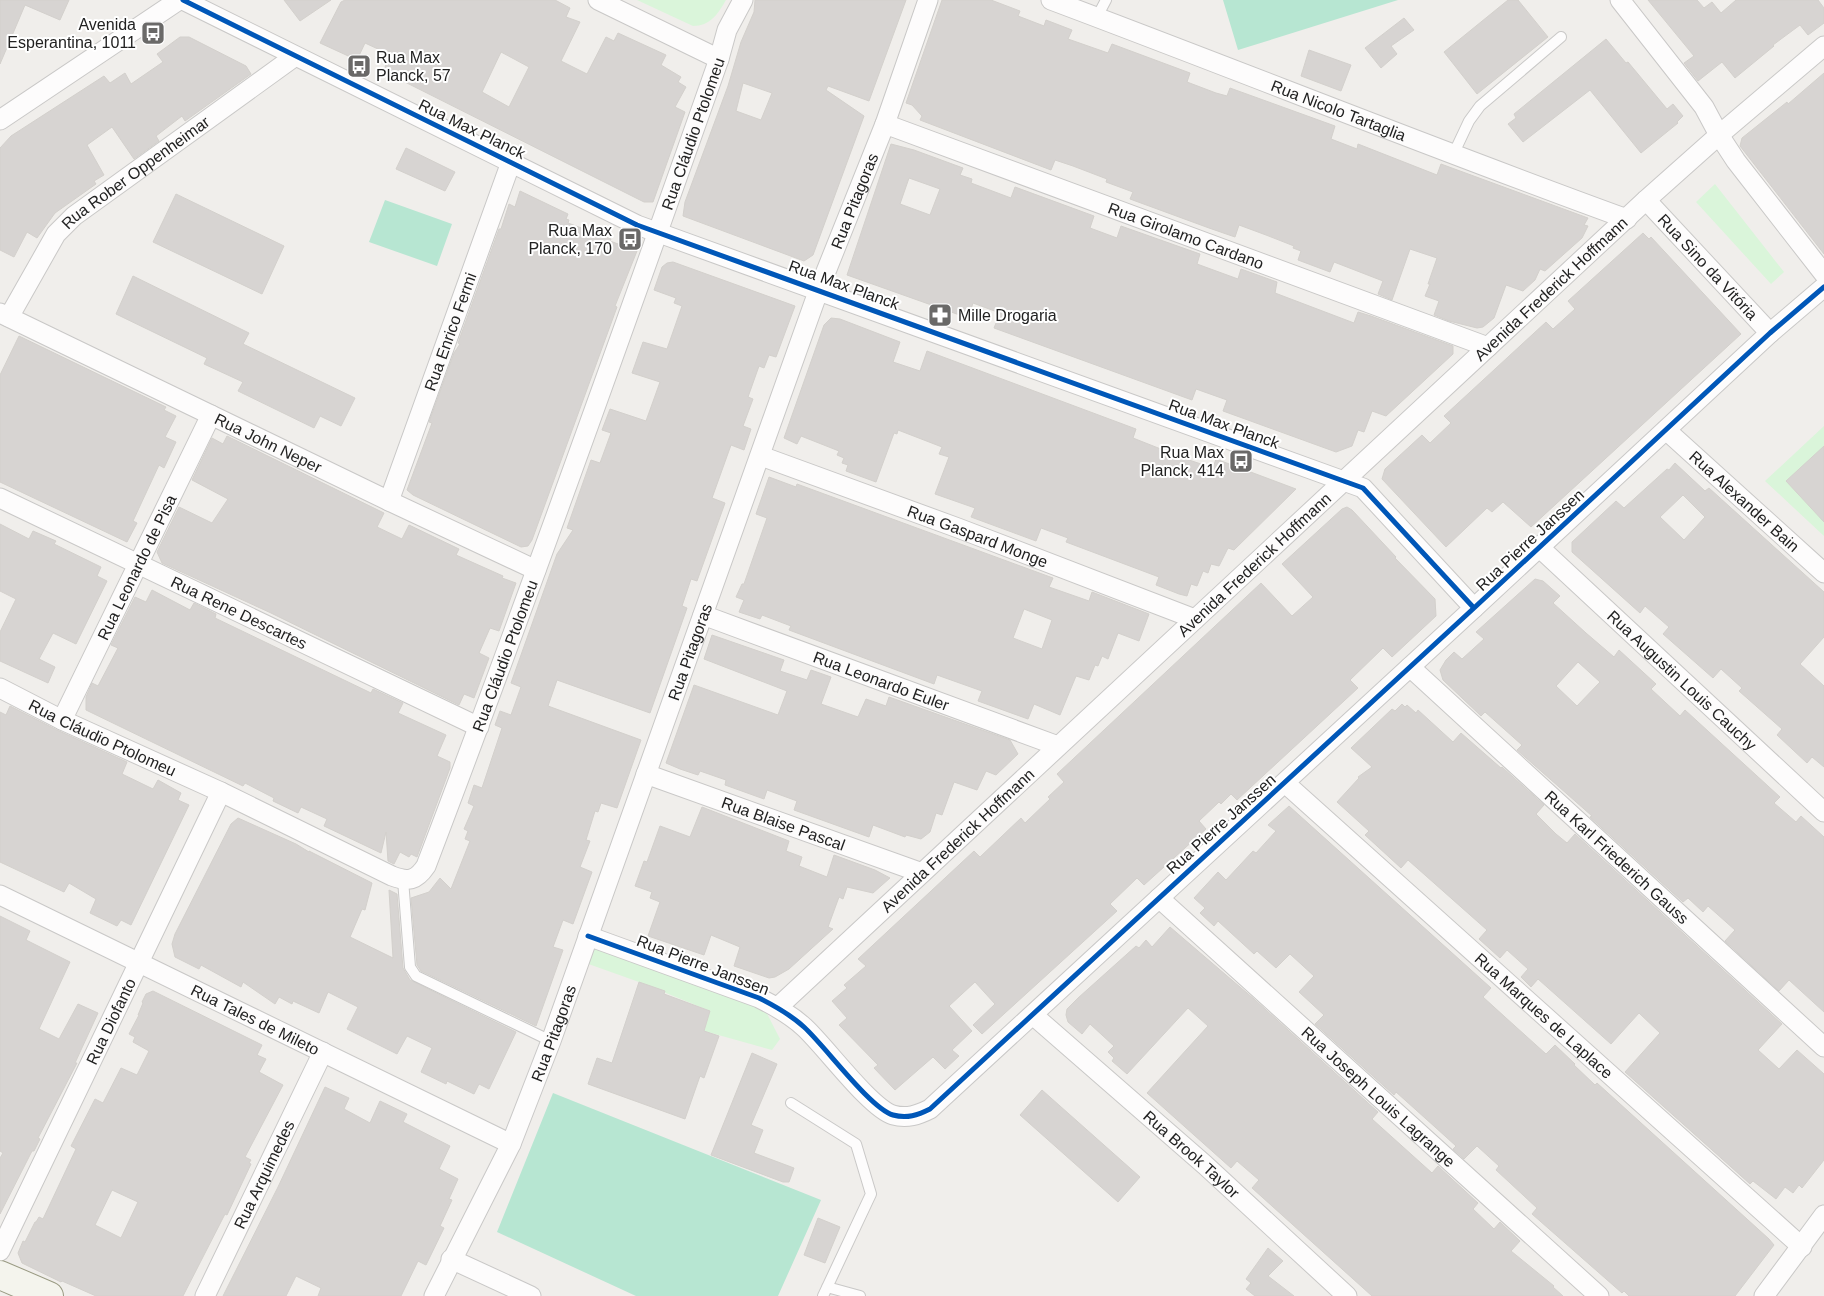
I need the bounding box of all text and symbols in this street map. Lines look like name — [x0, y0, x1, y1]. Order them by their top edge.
place label: Avenida Esperantina, 1011 — [7, 16, 136, 51]
bus stop icon: Avenida Esperantina, 1011 — [140, 20, 166, 46]
place label: Rua Max Planck, 57 — [376, 49, 451, 84]
bus stop icon: Rua Max Planck, 57 — [346, 53, 372, 79]
street label: Rua Cláudio Ptolomeu — [658, 55, 727, 212]
street label: Rua Nicolo Tartaglia — [1269, 77, 1408, 144]
street label: Rua Max Planck — [416, 96, 529, 163]
street label: Rua Rober Oppenheimar — [58, 112, 213, 232]
street label: Rua Pitagoras — [827, 151, 881, 251]
street label: Rua Girolamo Cardano — [1106, 199, 1266, 272]
street label: Rua Sino da Vitória — [1655, 210, 1761, 323]
street label: Avenida Frederick Hoffmann — [1471, 214, 1631, 364]
place label: Rua Max Planck, 170 — [528, 222, 612, 257]
bus stop icon: Rua Max Planck, 170 — [617, 226, 643, 252]
street label: Rua Max Planck — [786, 257, 903, 313]
street label: Rua Enrico Fermi — [421, 270, 479, 393]
pharmacy icon: Mille Drogaria — [927, 302, 953, 328]
place label: Mille Drogaria — [958, 307, 1057, 324]
street label: Rua Max Planck — [1166, 396, 1283, 452]
street label: Rua John Neper — [212, 410, 325, 476]
place label: Rua Max Planck, 414 — [1140, 444, 1224, 479]
street label: Rua Alexander Bain — [1686, 447, 1803, 555]
bus stop icon: Rua Max Planck, 414 — [1228, 448, 1254, 474]
street label: Rua Pierre Janssen — [1473, 486, 1587, 594]
street label: Avenida Frederick Hoffmann — [1174, 489, 1334, 640]
street label: Rua Leonardo de Pisa — [94, 492, 179, 643]
street label: Rua Gaspard Monge — [905, 502, 1050, 570]
street label: Rua Rene Descartes — [168, 573, 310, 652]
street label: Rua Cláudio Ptolomeu — [469, 578, 540, 734]
street label: Rua Pitagoras — [665, 601, 715, 703]
street label: Rua Augustin Louis Cauchy — [1604, 607, 1760, 753]
street label: Rua Leonardo Euler — [811, 648, 952, 714]
street label: Rua Cláudio Ptolomeu — [26, 696, 179, 779]
street label: Avenida Frederick Hoffmann — [878, 765, 1037, 915]
street label: Rua Pierre Janssen — [1163, 771, 1279, 877]
street label: Rua Karl Friederich Gauss — [1542, 787, 1692, 927]
street label: Rua Blaise Pascal — [719, 793, 847, 853]
street label: Rua Pierre Janssen — [634, 932, 772, 998]
street label: Rua Marques de Laplace — [1472, 949, 1616, 1082]
street label: Rua Diofanto — [83, 975, 139, 1067]
street label: Rua Tales de Mileto — [188, 981, 322, 1058]
street label: Rua Pitagoras — [528, 983, 579, 1084]
street label: Rua Joseph Louis Lagrange — [1299, 1023, 1459, 1170]
street label: Rua Brook Taylor — [1140, 1107, 1244, 1202]
street label: Rua Arquimedes — [230, 1117, 297, 1231]

